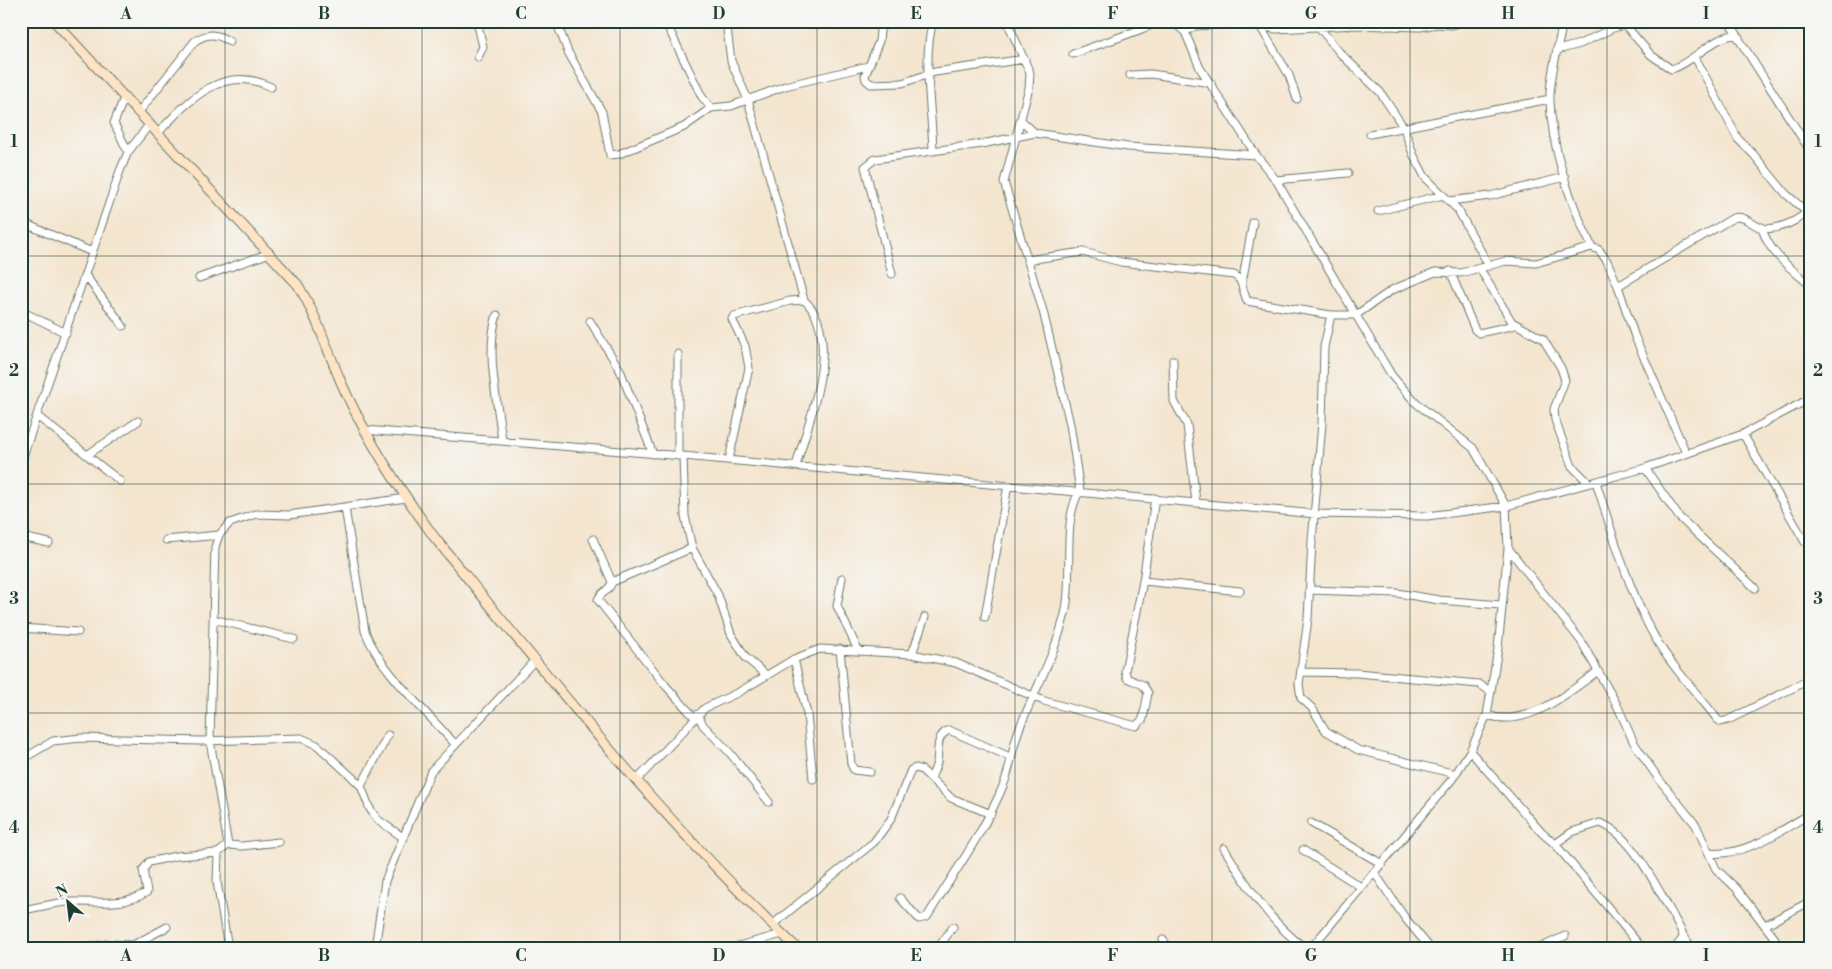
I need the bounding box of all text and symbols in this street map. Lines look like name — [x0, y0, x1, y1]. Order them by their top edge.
text: A — [119, 4, 132, 24]
text: B — [318, 4, 330, 24]
text: C — [515, 4, 527, 24]
text: D — [713, 4, 726, 24]
text: E — [910, 4, 922, 24]
text: F — [1107, 4, 1119, 24]
text: G — [1305, 4, 1318, 24]
text: H — [1501, 4, 1515, 24]
text: I — [1703, 4, 1709, 24]
text: 1 — [10, 132, 18, 152]
text: 1 — [1814, 132, 1822, 152]
text: 2 — [9, 361, 19, 381]
text: 2 — [1813, 361, 1823, 381]
text: 3 — [9, 589, 19, 609]
text: 3 — [1813, 589, 1823, 609]
text: 4 — [9, 818, 20, 838]
text: 4 — [1813, 818, 1824, 838]
north arrow — [42, 876, 92, 926]
text: N — [53, 881, 71, 902]
text: A — [119, 946, 132, 966]
text: B — [318, 946, 330, 966]
text: C — [515, 946, 527, 966]
text: D — [713, 946, 726, 966]
text: E — [910, 946, 922, 966]
text: F — [1107, 946, 1119, 966]
text: G — [1305, 946, 1318, 966]
text: H — [1501, 946, 1515, 966]
text: I — [1703, 946, 1709, 966]

